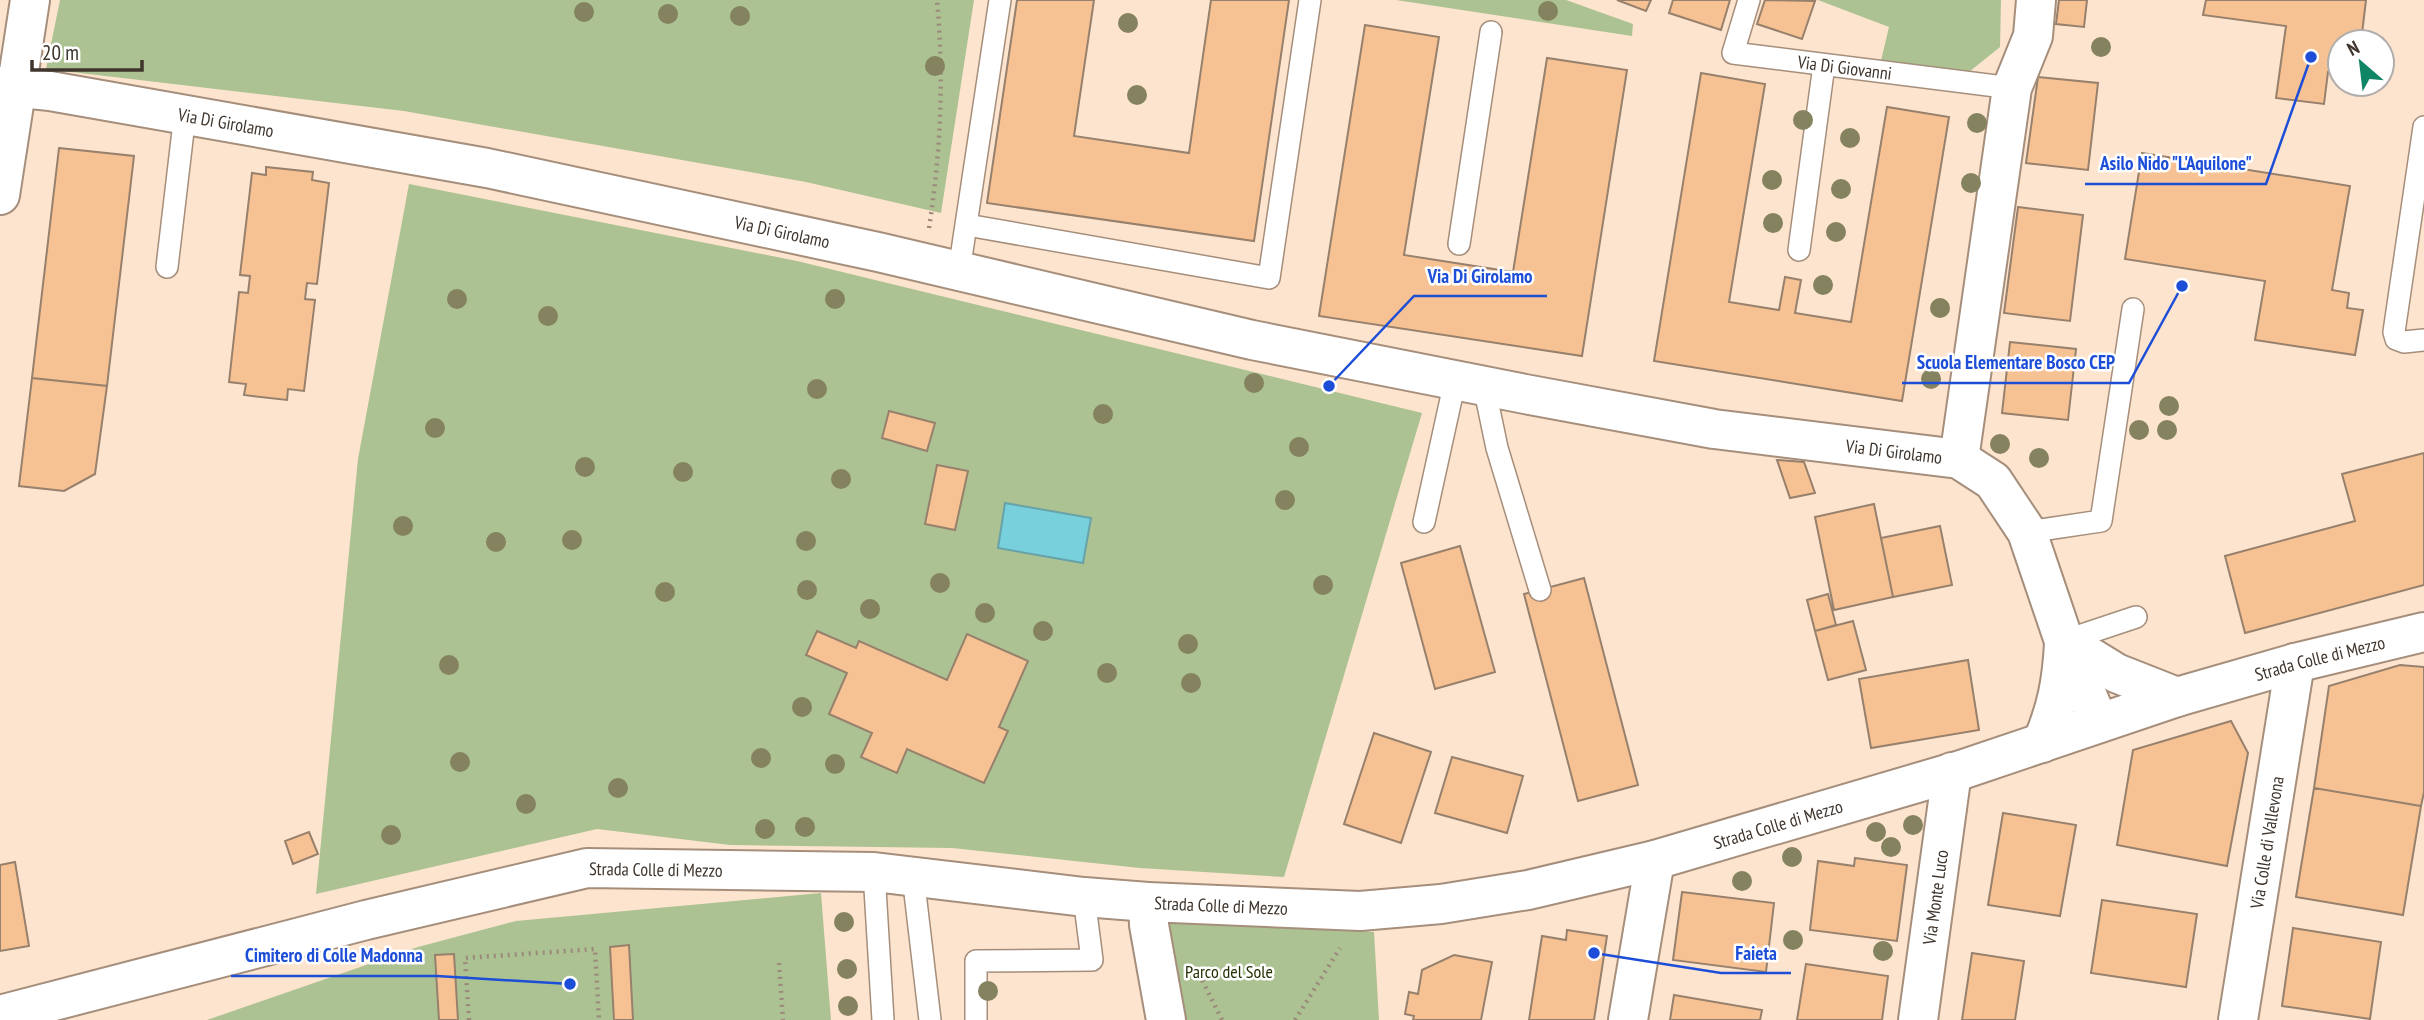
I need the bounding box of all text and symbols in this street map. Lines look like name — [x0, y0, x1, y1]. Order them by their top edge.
scale bar — [32, 28, 142, 72]
north arrow — [2326, 28, 2396, 98]
text: N — [2343, 35, 2363, 61]
text: 20 m — [42, 39, 79, 66]
street label: Via Di Giovanni — [1795, 50, 1893, 84]
street label: Via Di Girolamo — [175, 102, 276, 142]
callout: Asilo Nido "L'Aquilone" — [2085, 144, 2266, 184]
text: Asilo Nido "L'Aquilone" — [2099, 151, 2252, 175]
street label: Via Di Girolamo — [732, 210, 832, 253]
callout: Via Di Girolamo — [1414, 256, 1547, 296]
text: Via Di Girolamo — [1426, 264, 1533, 288]
callout: Scuola Elementare Bosco CEP — [1902, 343, 2129, 383]
text: Scuola Elementare Bosco CEP — [1917, 350, 2115, 374]
street label: Via Di Girolamo — [1844, 434, 1944, 468]
street label: Strada Colle di Mezzo — [2252, 630, 2387, 686]
street label: Via Colle di Vallevona — [2244, 774, 2288, 911]
street label: Strada Colle di Mezzo — [1710, 794, 1845, 854]
street label: Via Monte Luco — [1917, 848, 1953, 947]
street label: Strada Colle di Mezzo — [589, 857, 723, 881]
street label: Strada Colle di Mezzo — [1154, 891, 1289, 919]
callout: Faieta — [1721, 933, 1791, 973]
callout: Cimitero di Colle Madonna — [231, 936, 437, 976]
text: Faieta — [1735, 941, 1777, 965]
text: Cimitero di Colle Madonna — [245, 943, 423, 967]
park label: Parco del Sole — [1185, 960, 1273, 983]

